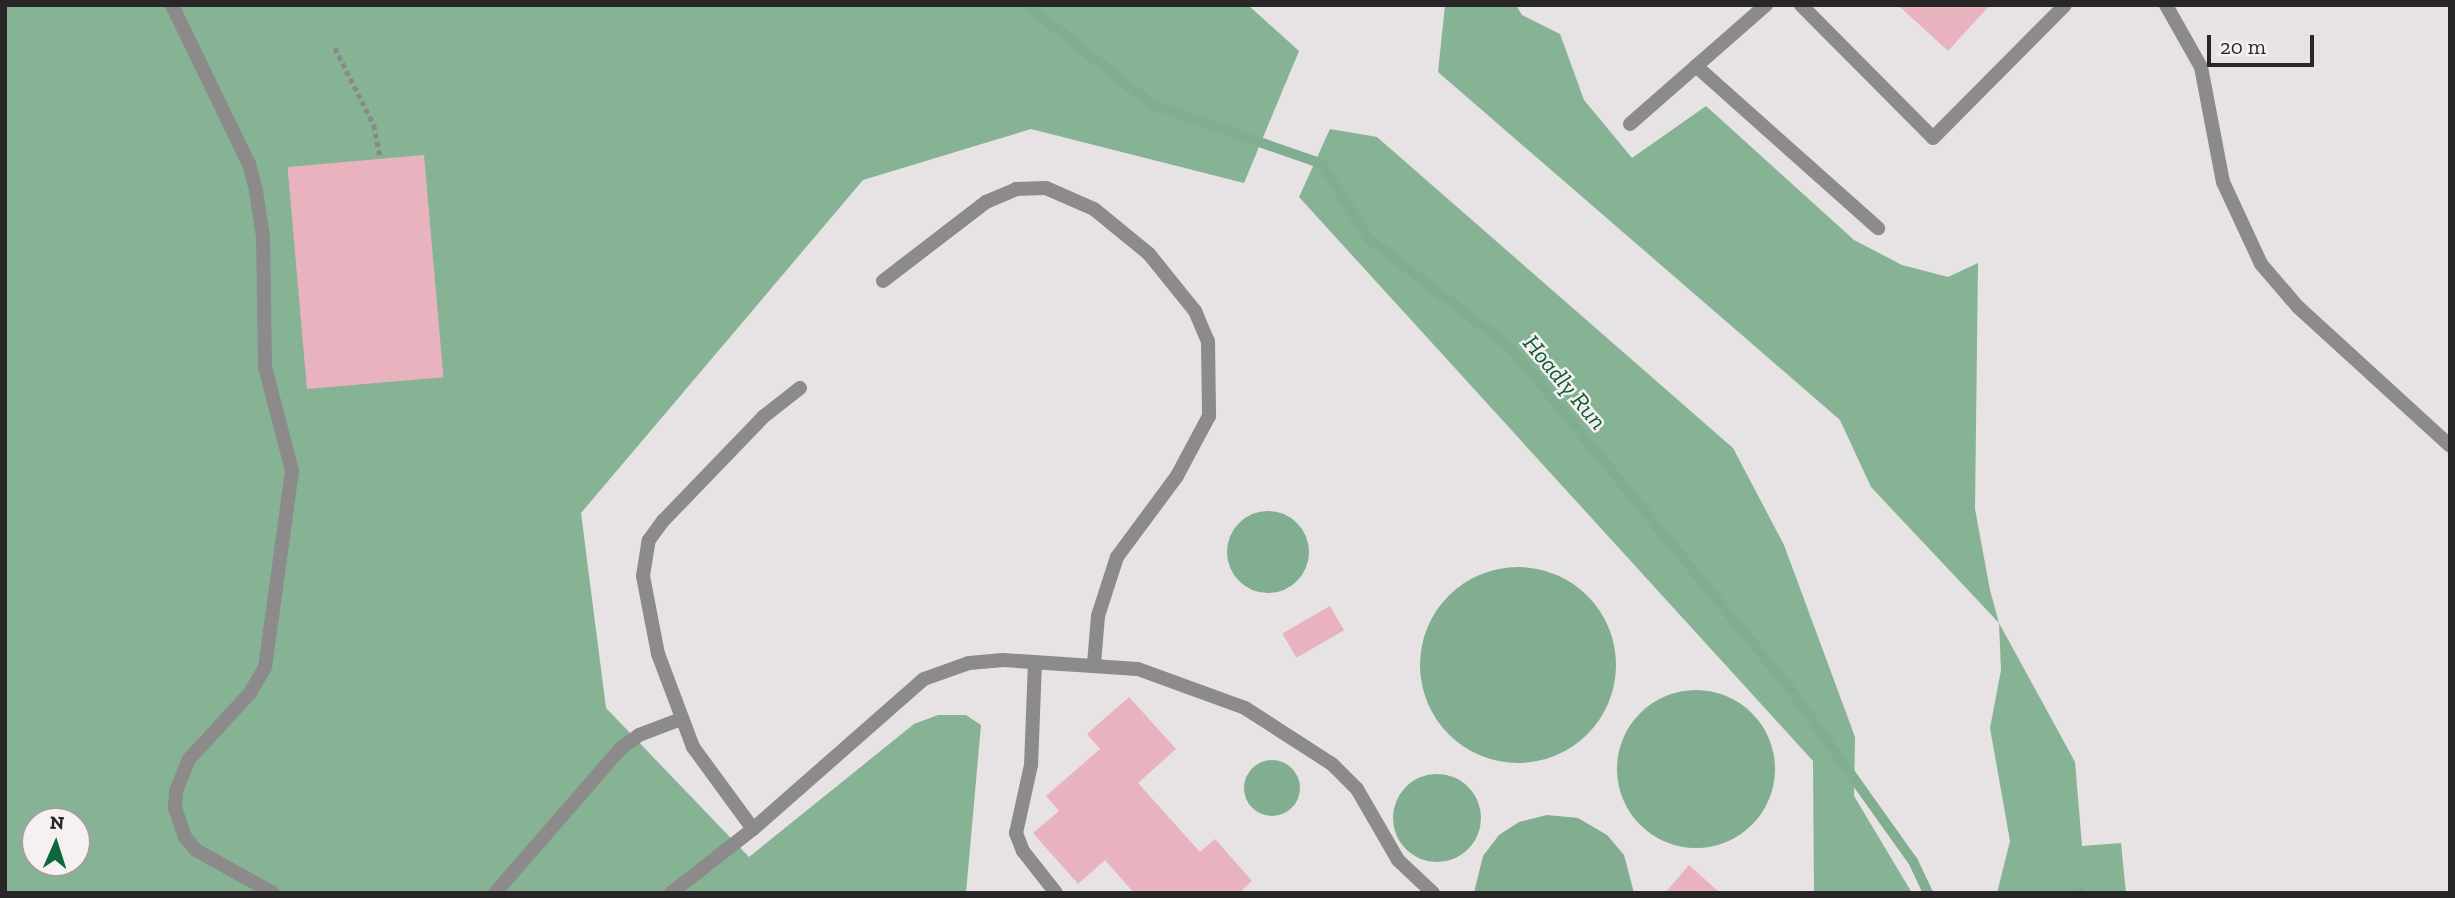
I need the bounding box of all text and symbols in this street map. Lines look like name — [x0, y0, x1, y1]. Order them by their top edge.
scale bar — [2210, 21, 2317, 65]
text: 20 m — [2220, 34, 2266, 59]
water label: Hoadly Run — [1517, 329, 1613, 435]
north arrow — [21, 807, 91, 877]
text: N — [49, 811, 65, 834]

